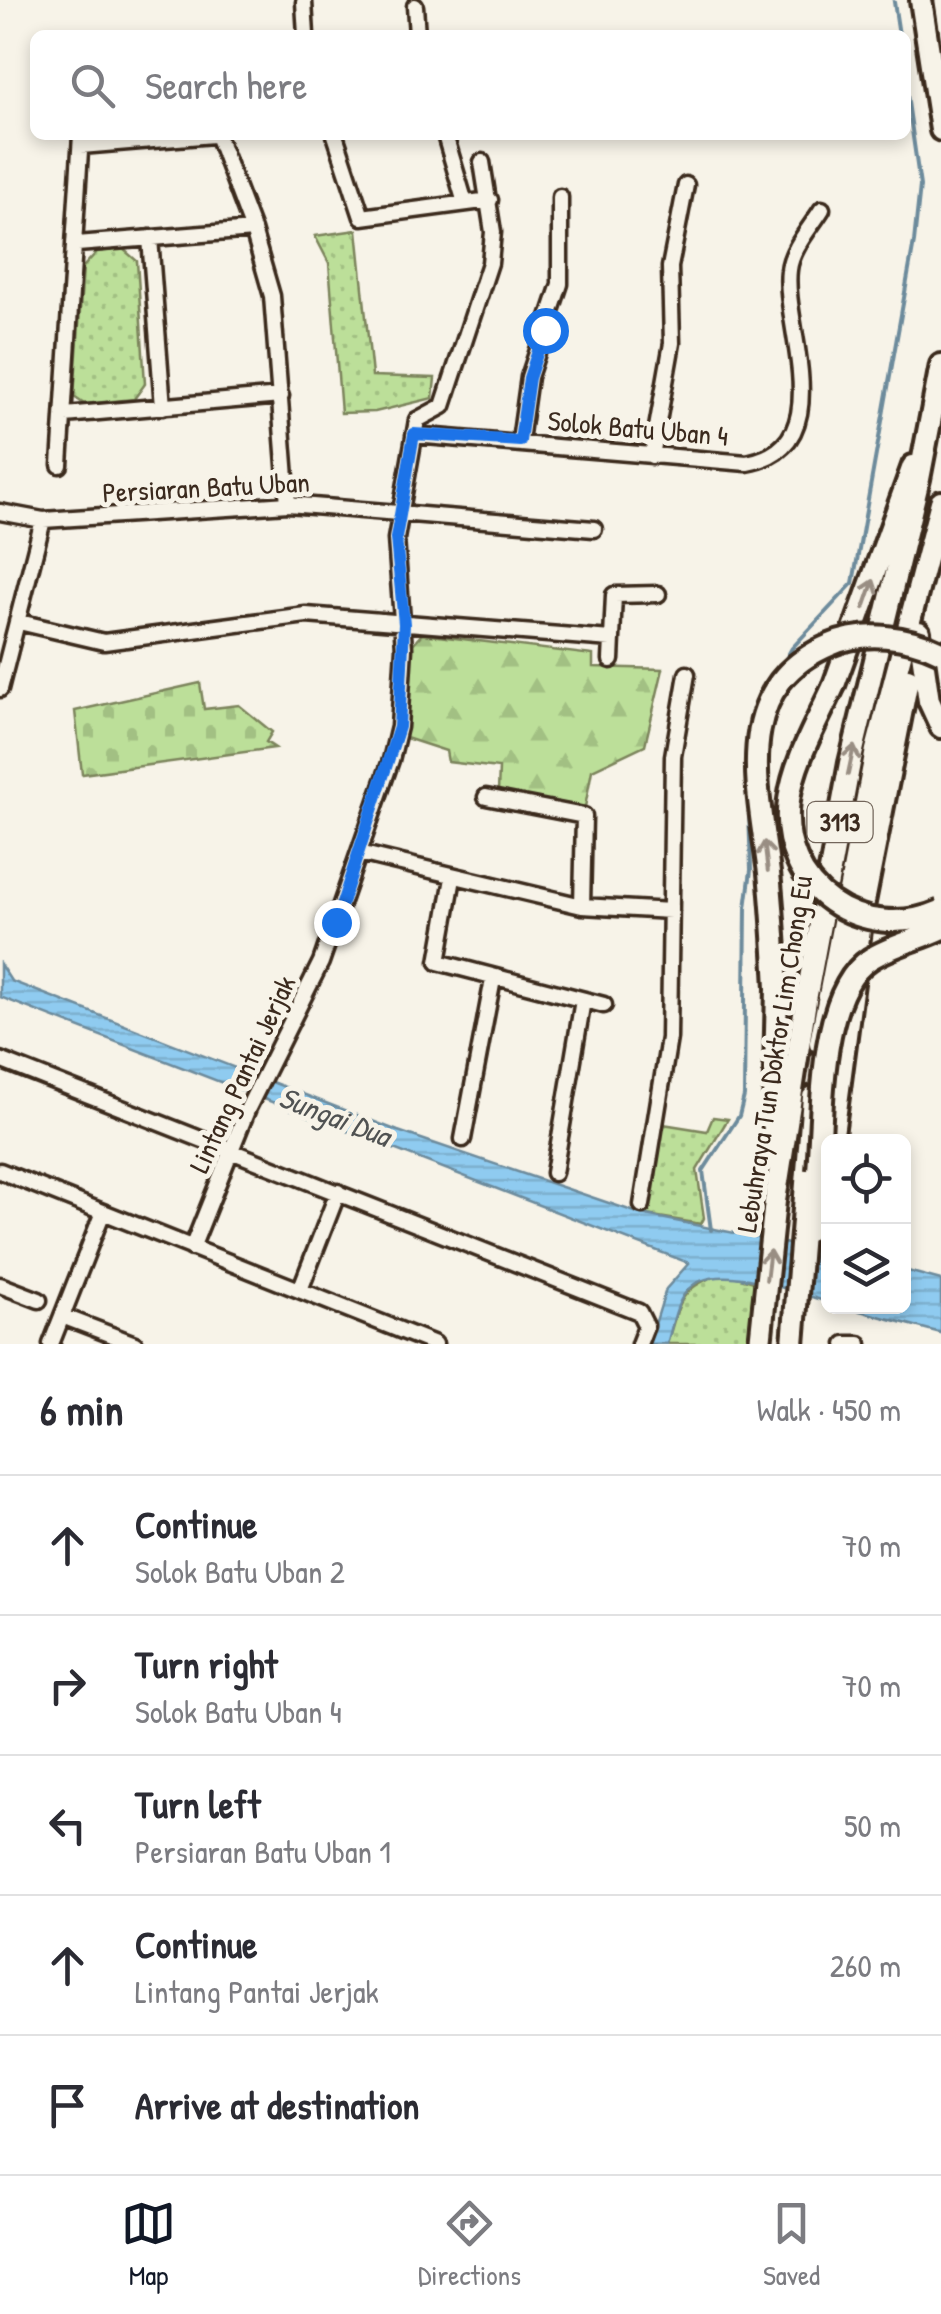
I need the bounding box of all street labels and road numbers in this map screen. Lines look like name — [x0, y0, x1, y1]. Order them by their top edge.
street label: Solok Batu Uban 4 — [546, 401, 730, 455]
street label: Persiaran Batu Uban — [101, 463, 311, 511]
road number: 3113 — [808, 802, 872, 842]
street label: Lebuhraya Tun Doktor Lim Chong Eu — [727, 873, 821, 1235]
street label: Lintang Pantai Jerjak — [180, 969, 304, 1179]

